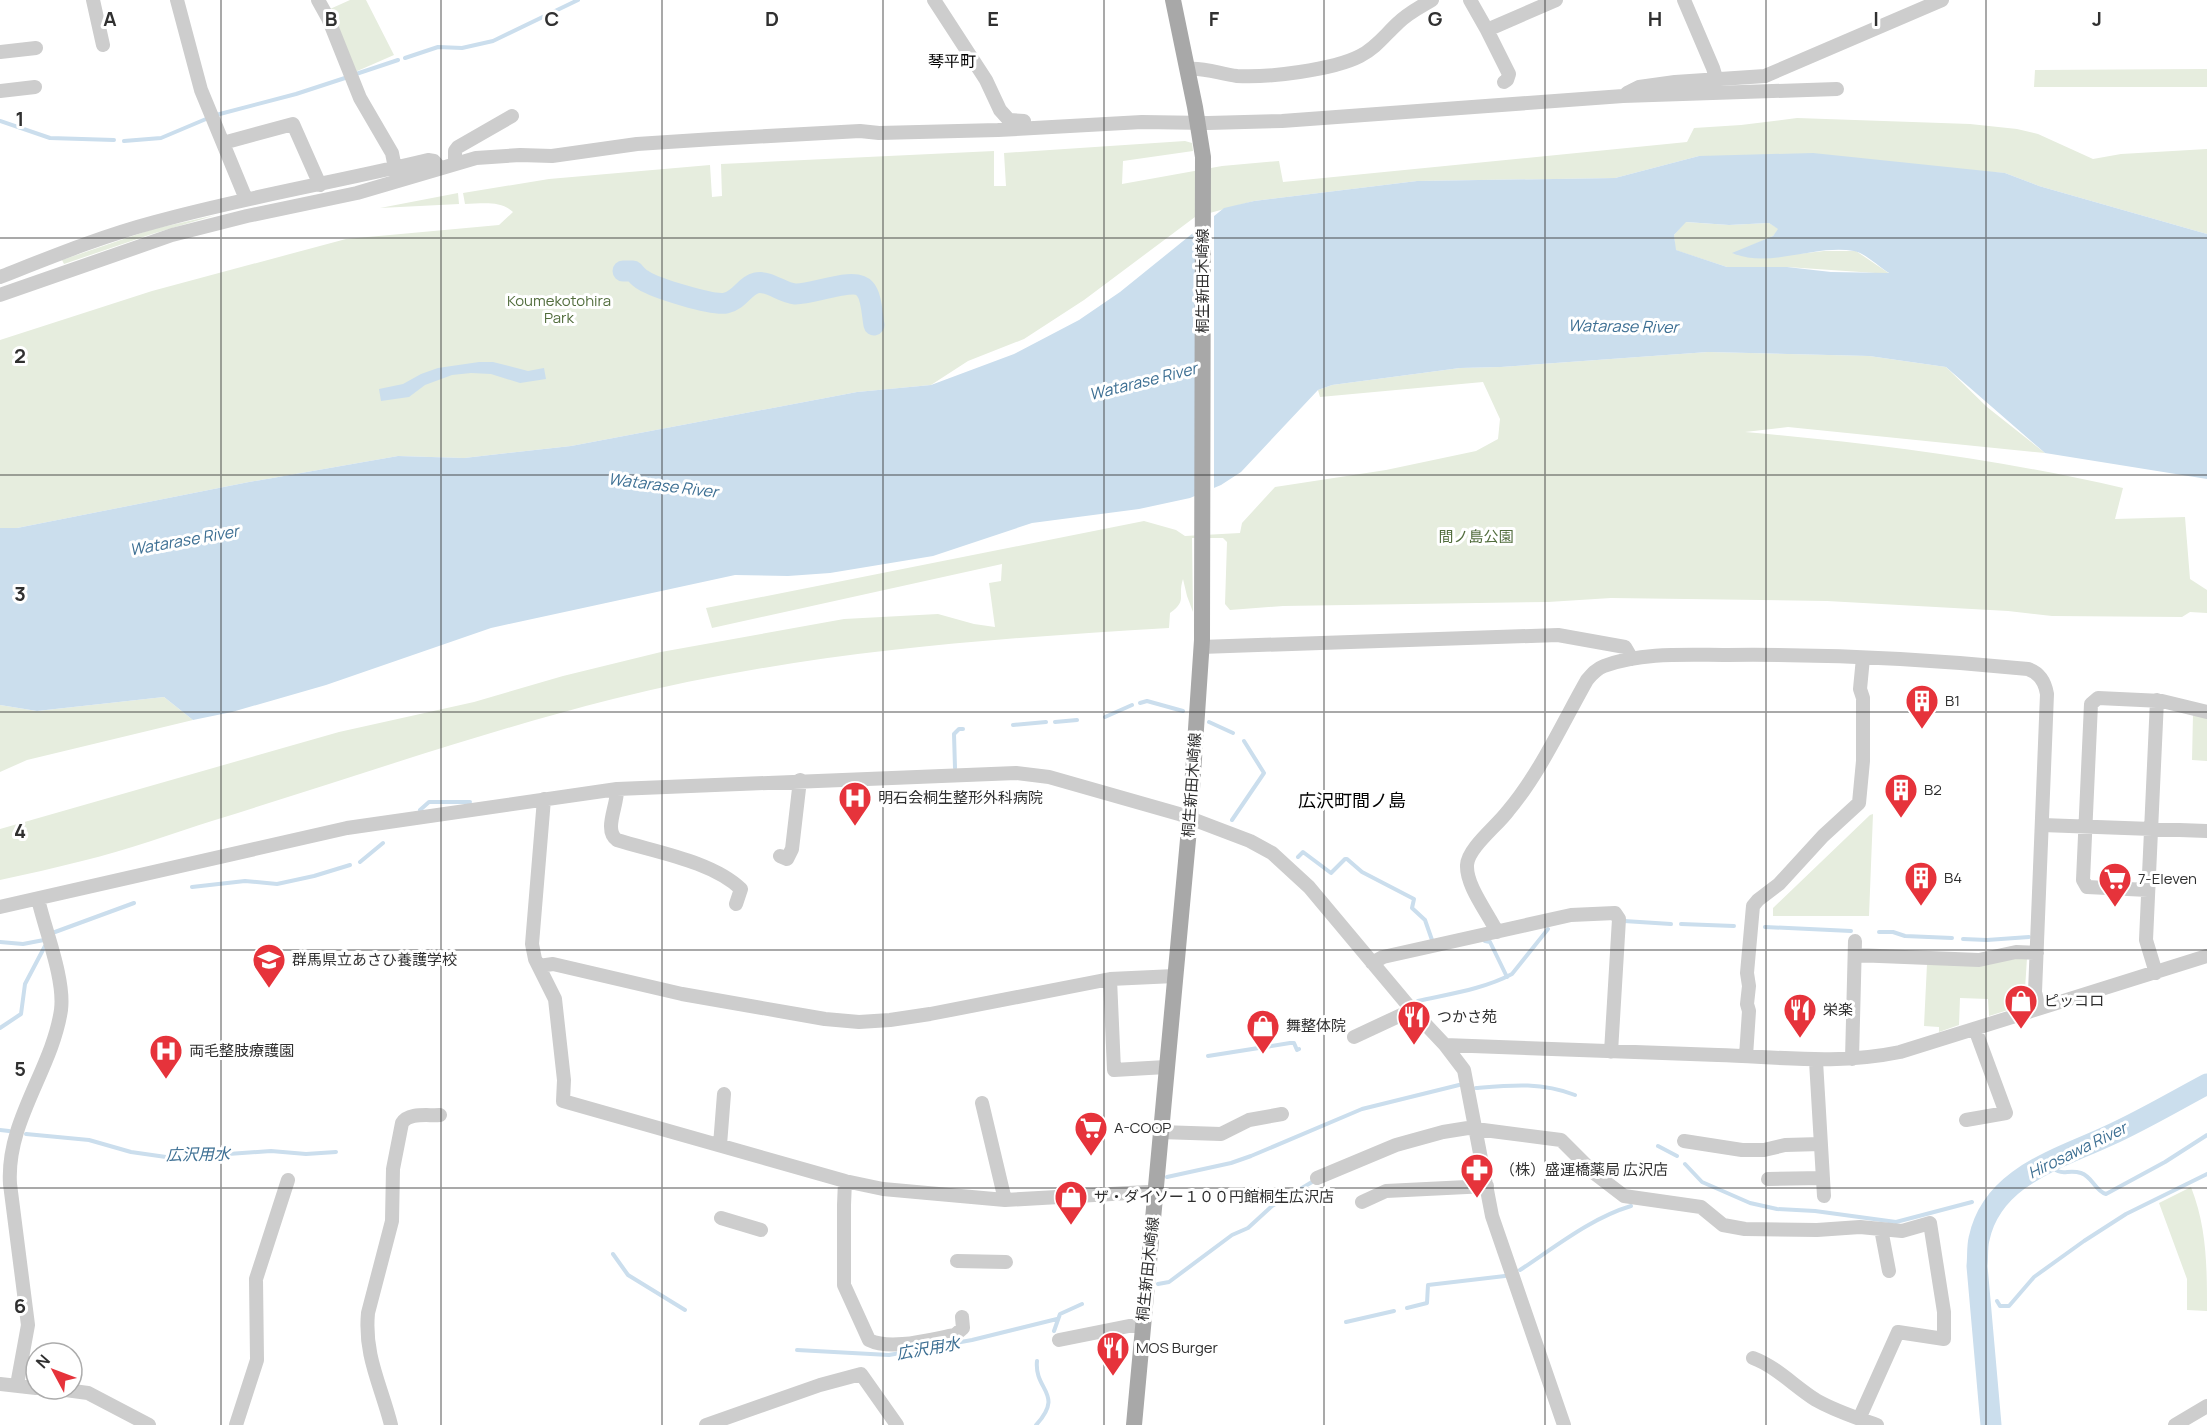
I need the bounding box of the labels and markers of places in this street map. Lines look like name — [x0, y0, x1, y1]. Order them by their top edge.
building icon: B1 — [1904, 683, 1940, 730]
place label: B1 — [1945, 690, 1960, 711]
building icon: B2 — [1883, 772, 1919, 819]
place label: B2 — [1924, 779, 1942, 800]
hospital icon: 明石会桐生整形外科病院 — [837, 780, 873, 827]
place label: 明石会桐生整形外科病院 — [878, 787, 1043, 808]
building icon: B4 — [1903, 860, 1939, 907]
supermarket icon: 7-Eleven — [2097, 861, 2133, 908]
place label: B4 — [1944, 867, 1962, 888]
place label: 7-Eleven — [2138, 868, 2197, 889]
school or university icon: 群馬県立あさひ養護学校 — [251, 942, 287, 989]
place label: 群馬県立あさひ養護学校 — [292, 949, 457, 970]
shop icon: ピッコロ — [2003, 983, 2039, 1030]
place label: ピッコロ — [2044, 990, 2104, 1011]
restaurant icon: 栄楽 — [1782, 992, 1818, 1039]
restaurant icon: つかさ苑 — [1396, 999, 1432, 1046]
place label: 栄楽 — [1823, 999, 1853, 1020]
place label: つかさ苑 — [1437, 1006, 1497, 1027]
shop icon: 舞整体院 — [1245, 1008, 1281, 1055]
place label: 舞整体院 — [1286, 1015, 1346, 1036]
hospital icon: 両毛整肢療護園 — [148, 1033, 184, 1080]
place label: 両毛整肢療護園 — [189, 1040, 294, 1061]
supermarket icon: A-COOP — [1073, 1110, 1109, 1157]
place label: A-COOP — [1114, 1117, 1171, 1138]
pharmacy icon: （株）盛運橋薬局 広沢店 — [1459, 1152, 1495, 1199]
place label: （株）盛運橋薬局 広沢店 — [1500, 1159, 1668, 1180]
shop icon: ザ・ダイソー１００円館桐生広沢店 — [1053, 1179, 1089, 1226]
place label: ザ・ダイソー１００円館桐生広沢店 — [1094, 1186, 1334, 1207]
restaurant icon: MOS Burger — [1095, 1330, 1131, 1377]
place label: MOS Burger — [1136, 1337, 1219, 1358]

